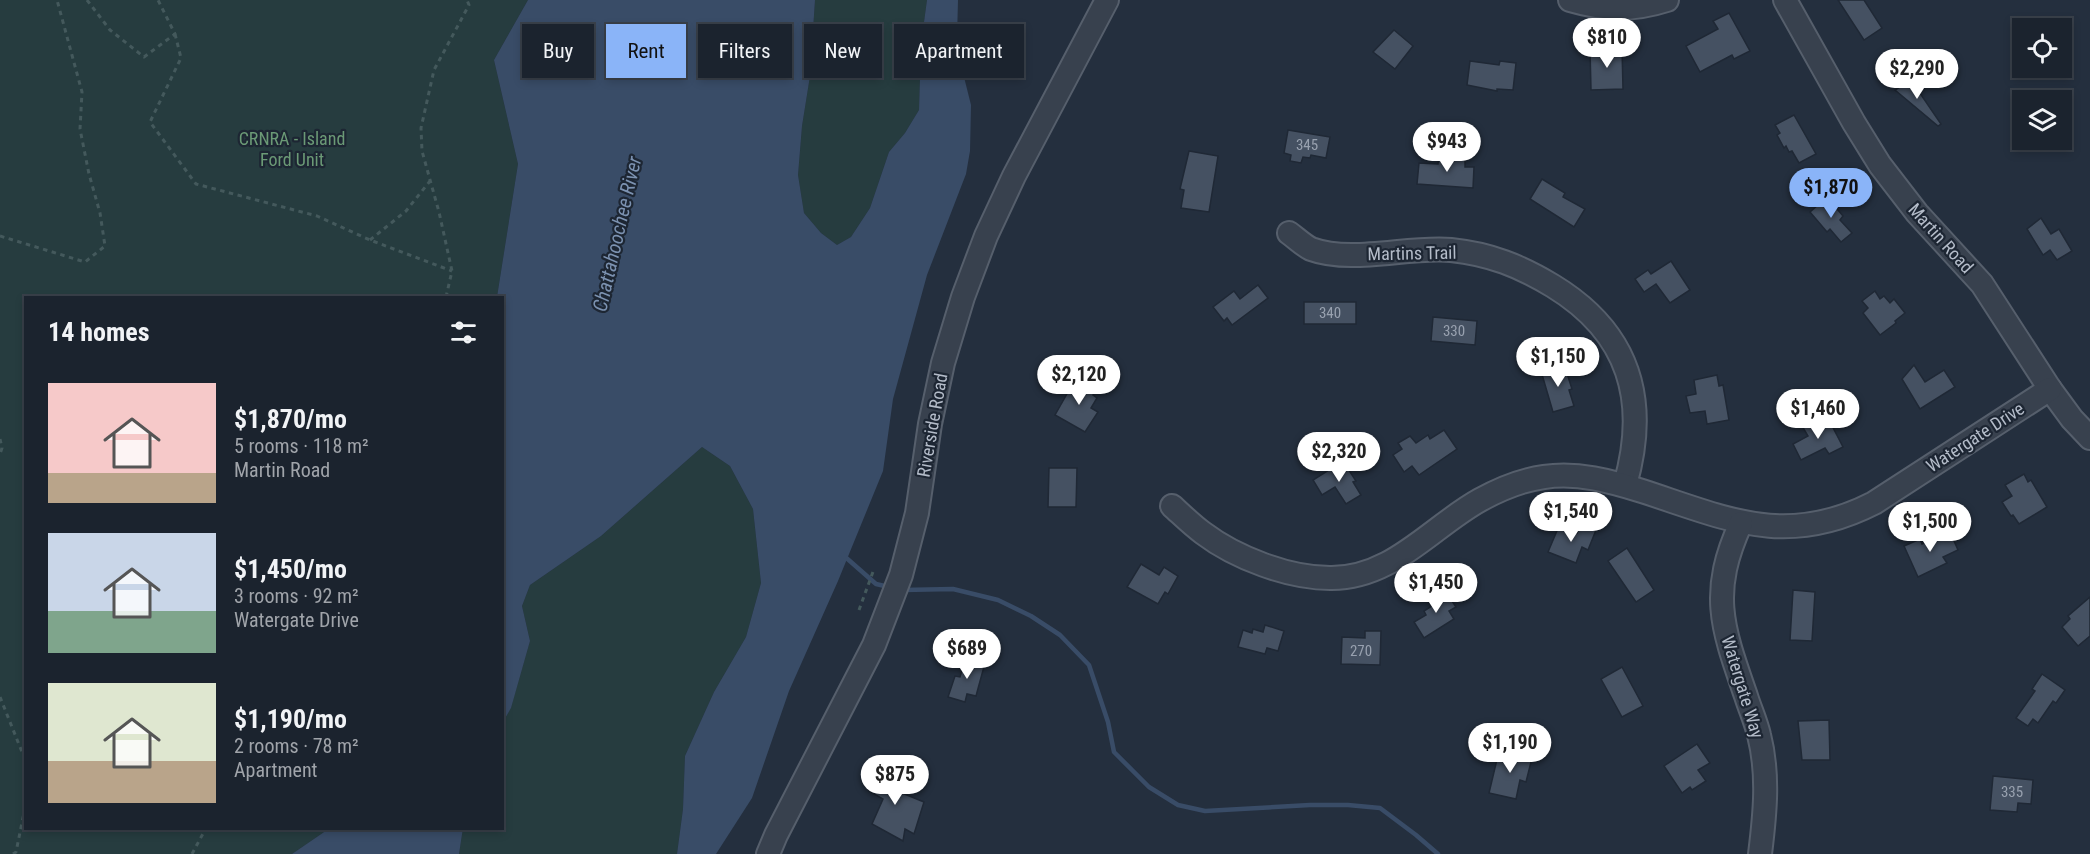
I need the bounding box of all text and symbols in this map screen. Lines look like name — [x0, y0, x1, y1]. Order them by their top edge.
pin: $810 — [1571, 18, 1643, 69]
map controls — [2012, 18, 2072, 150]
button: locate — [2012, 18, 2072, 78]
chip: Buy — [522, 24, 594, 78]
chip: Rent — [606, 24, 686, 78]
chip: Filters — [698, 24, 792, 78]
chip: New — [804, 24, 882, 78]
chip: Apartment — [894, 24, 1024, 78]
text: $810 — [1587, 25, 1627, 49]
pin: $2,290 — [1868, 49, 1966, 100]
text: $2,290 — [1889, 56, 1945, 80]
button: layers — [2012, 90, 2072, 150]
pin: $943 — [1411, 122, 1483, 173]
park label: CRNRA - Island Ford Unit — [239, 128, 345, 170]
text: $943 — [1427, 129, 1467, 153]
house number: 345 — [1296, 136, 1318, 154]
water label: Chattahoochee River — [588, 153, 647, 314]
pin: $1,870 — [1782, 168, 1880, 219]
text: $1,870 — [1803, 175, 1859, 199]
street label: Martin Road — [1904, 199, 1978, 277]
street label: Martins Trail — [1367, 242, 1457, 264]
house number: 340 — [1319, 304, 1341, 322]
icon: filters — [447, 316, 480, 349]
text: 14 homes — [48, 317, 150, 347]
house number: 330 — [1443, 322, 1465, 340]
pin: $1,150 — [1509, 337, 1607, 388]
text: $1,150 — [1530, 344, 1586, 368]
pin: $2,120 — [1030, 355, 1128, 406]
text: $2,120 — [1051, 362, 1107, 386]
street label: Riverside Road — [913, 371, 951, 479]
pin: $1,460 — [1769, 389, 1867, 440]
text: $1,460 — [1790, 396, 1846, 420]
street label: Watergate Drive — [1922, 398, 2028, 476]
text: $1,870/mo — [234, 404, 347, 434]
icon: home — [96, 407, 168, 479]
pin: $2,320 — [1290, 432, 1388, 483]
text: 5 rooms · 118 m² — [234, 434, 369, 458]
text: $2,320 — [1311, 439, 1367, 463]
text: Martin Road — [234, 458, 330, 482]
pin: $1,540 — [1522, 492, 1620, 543]
text: $1,540 — [1543, 499, 1599, 523]
pin: $1,500 — [1881, 502, 1979, 553]
text: $1,500 — [1902, 509, 1958, 533]
text: $1,450/mo — [234, 554, 347, 584]
icon: home — [96, 557, 168, 629]
pin: $1,450 — [1387, 563, 1485, 614]
text: $1,450 — [1408, 570, 1464, 594]
text: 3 rooms · 92 m² — [234, 584, 359, 608]
text: Watergate Drive — [234, 608, 359, 632]
pin: $689 — [931, 629, 1003, 680]
street label: Watergate Way — [1717, 633, 1769, 741]
text: $689 — [947, 636, 987, 660]
house number: 270 — [1350, 642, 1372, 660]
text: $1,190/mo — [234, 704, 347, 734]
icon: home — [96, 707, 168, 779]
pin: $1,190 — [1461, 723, 1559, 774]
text: $1,190 — [1482, 730, 1538, 754]
text: 2 rooms · 78 m² — [234, 734, 359, 758]
pin: $875 — [859, 755, 931, 806]
text: Apartment — [234, 758, 318, 782]
text: $875 — [875, 762, 915, 786]
house number: 335 — [2001, 783, 2023, 801]

